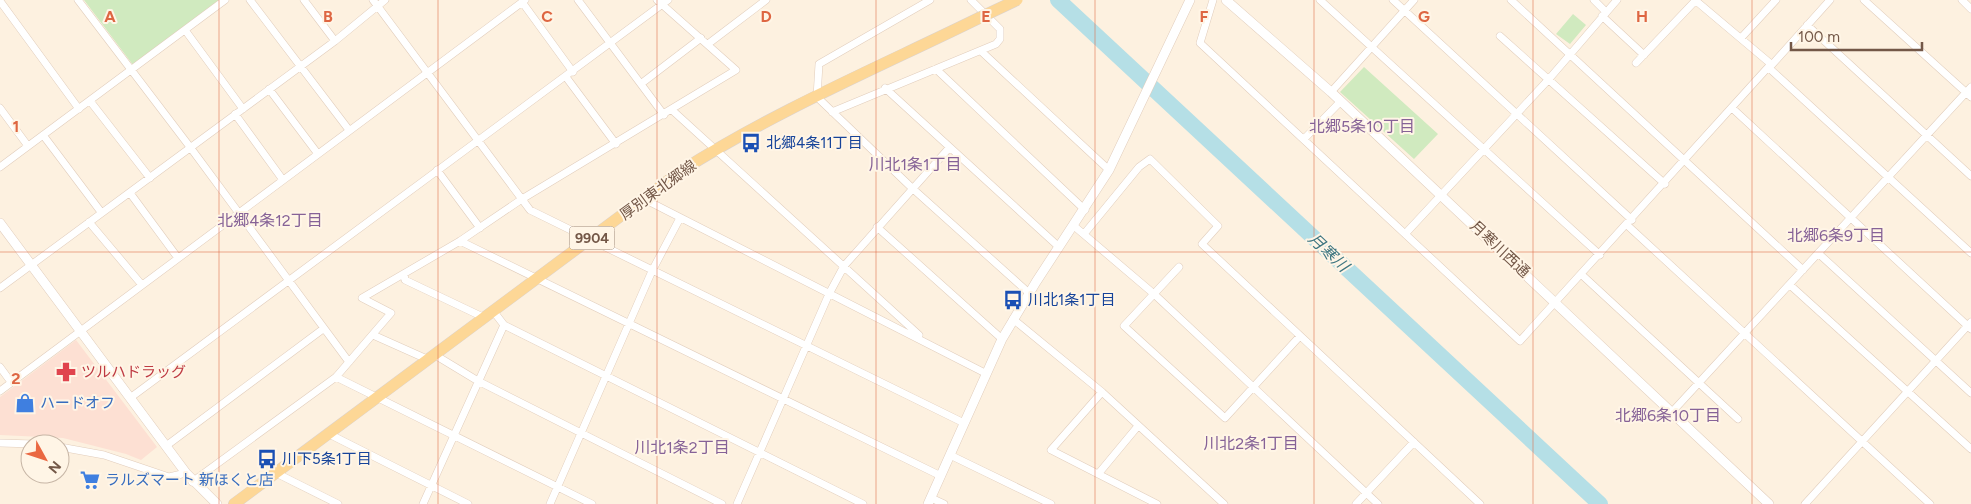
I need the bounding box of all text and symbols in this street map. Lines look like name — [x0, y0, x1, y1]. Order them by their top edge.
text: A — [104, 7, 116, 26]
text: B — [323, 7, 333, 26]
text: C — [541, 7, 553, 26]
text: D — [760, 7, 772, 26]
text: E — [981, 7, 991, 26]
text: F — [1200, 7, 1209, 26]
text: G — [1418, 7, 1430, 26]
text: H — [1636, 7, 1648, 26]
scale bar — [1791, 20, 1922, 52]
text: 100 m — [1798, 28, 1840, 46]
text: 1 — [13, 117, 19, 136]
district label: 北郷5条10丁目 — [1309, 117, 1415, 136]
bus stop icon: 北郷4条11丁目 — [740, 132, 762, 154]
place label: 北郷4条11丁目 — [766, 134, 863, 152]
district label: 川北1条1丁目 — [868, 155, 962, 174]
street label: 厚別東北郷線 — [616, 156, 700, 224]
district label: 北郷4条12丁目 — [217, 211, 323, 230]
street label: 月寒川西通 — [1466, 217, 1534, 281]
district label: 北郷6条9丁目 — [1787, 226, 1885, 245]
road number: 9904 — [570, 227, 614, 250]
water label: 月寒川 — [1305, 229, 1354, 277]
bus stop icon: 川北1条1丁目 — [1002, 289, 1024, 311]
place label: 川北1条1丁目 — [1028, 291, 1115, 309]
pharmacy icon: ツルハドラッグ — [55, 361, 77, 383]
place label: ツルハドラッグ — [81, 363, 186, 381]
text: 2 — [11, 369, 21, 388]
shop icon: ハードオフ — [14, 392, 36, 414]
place label: ハードオフ — [40, 394, 115, 412]
district label: 北郷6条10丁目 — [1615, 406, 1721, 425]
north arrow — [20, 434, 70, 484]
district label: 川北2条1丁目 — [1203, 434, 1299, 453]
district label: 川北1条2丁目 — [634, 438, 730, 457]
bus stop icon: 川下5条1丁目 — [256, 448, 278, 470]
place label: 川下5条1丁目 — [282, 450, 372, 468]
text: N — [45, 457, 65, 477]
supermarket icon: ラルズマート 新ほくと店 — [79, 469, 101, 491]
place label: ラルズマート 新ほくと店 — [105, 471, 274, 489]

